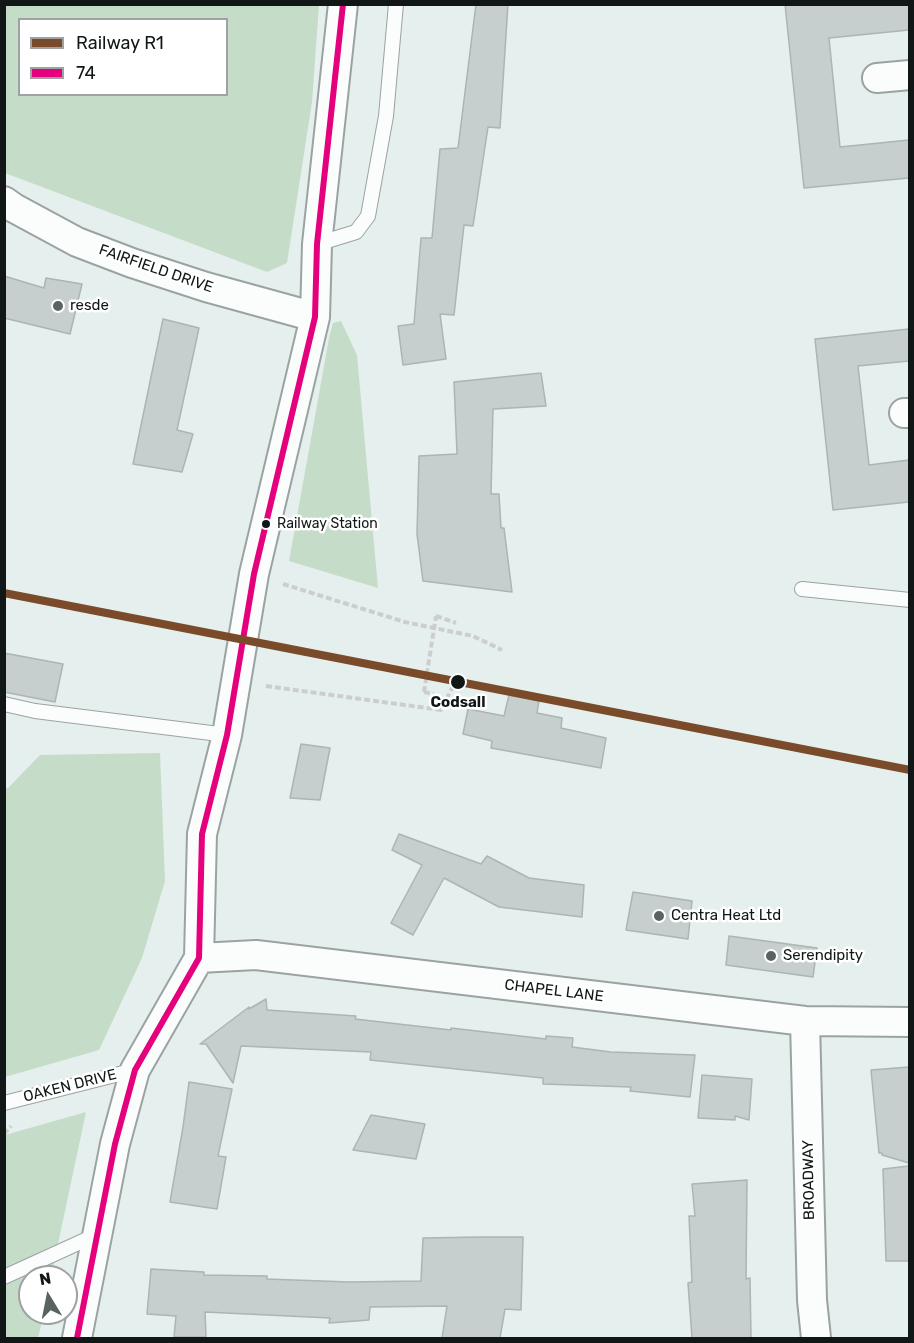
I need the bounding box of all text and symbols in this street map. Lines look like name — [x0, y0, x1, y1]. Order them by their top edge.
legend — [18, 18, 228, 96]
text: Railway R1 — [76, 32, 164, 54]
text: 74 — [76, 62, 96, 84]
street label: FAIRFIELD DRIVE — [97, 241, 215, 297]
place label: resde — [70, 297, 109, 315]
marker: resde — [51, 299, 65, 313]
place label: Railway Station — [277, 516, 378, 532]
marker: Railway Station — [260, 518, 272, 530]
marker: Codsall — [449, 673, 467, 691]
place label: Codsall — [431, 694, 485, 712]
place label: Centra Heat Ltd — [671, 907, 781, 925]
marker: Centra Heat Ltd — [652, 909, 666, 923]
place label: Serendipity — [783, 947, 863, 965]
marker: Serendipity — [764, 949, 778, 963]
street label: CHAPEL LANE — [503, 976, 605, 1006]
street label: OAKEN DRIVE — [22, 1066, 118, 1106]
street label: BROADWAY — [799, 1140, 819, 1220]
north arrow — [18, 1265, 78, 1325]
text: N — [38, 1268, 52, 1289]

